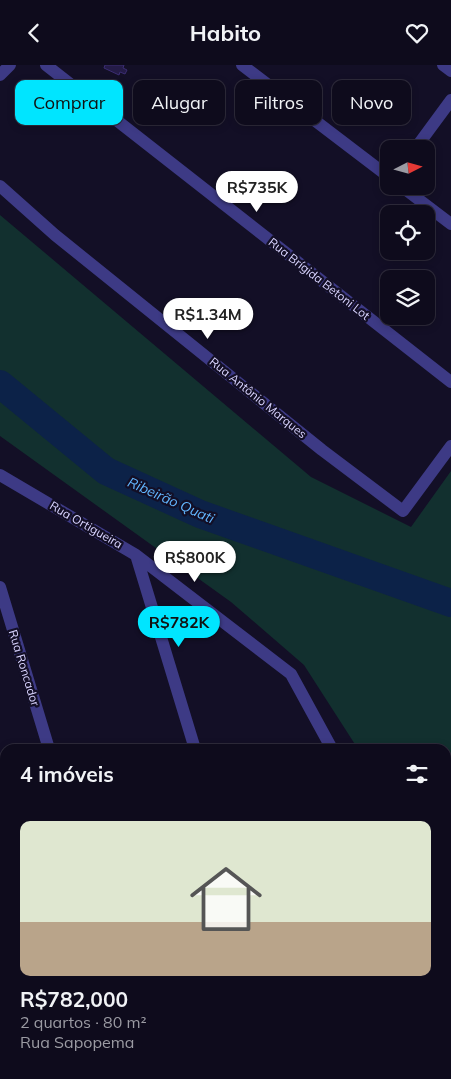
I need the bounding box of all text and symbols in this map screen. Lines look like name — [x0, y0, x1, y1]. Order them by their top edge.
icon: back — [20, 19, 48, 47]
text: Habito — [190, 19, 261, 47]
icon: heart — [403, 19, 431, 47]
chip: Comprar — [15, 80, 123, 125]
chip: Alugar — [133, 80, 225, 125]
chip: Filtros — [235, 80, 322, 125]
chip: Novo — [332, 80, 411, 125]
north arrow — [380, 140, 435, 195]
map controls — [380, 140, 435, 325]
pin: R$735K — [216, 171, 298, 213]
text: R$735K — [227, 177, 287, 197]
button: locate — [380, 205, 435, 260]
street label: Rua Brígida Betoni Lot — [266, 234, 373, 323]
button: layers — [380, 270, 435, 325]
pin: R$1.34M — [162, 297, 254, 340]
text: R$1.34M — [174, 304, 242, 324]
street label: Rua Antônio Marques — [207, 354, 310, 441]
water label: Ribeirão Quati — [125, 473, 218, 527]
street label: Rua Ortigueira — [47, 498, 125, 551]
pin: R$800K — [154, 541, 236, 583]
text: R$800K — [165, 547, 225, 567]
pin: R$782K — [138, 605, 220, 648]
text: R$782K — [149, 612, 209, 632]
street label: Rua Roncador — [6, 628, 43, 708]
icon: filters — [403, 760, 431, 788]
text: 4 imóveis — [20, 761, 114, 787]
icon: home — [181, 854, 271, 944]
text: R$782,000 — [20, 986, 128, 1012]
text: 2 quartos · 80 m² — [20, 1012, 147, 1032]
text: Rua Sapopema — [20, 1032, 134, 1052]

